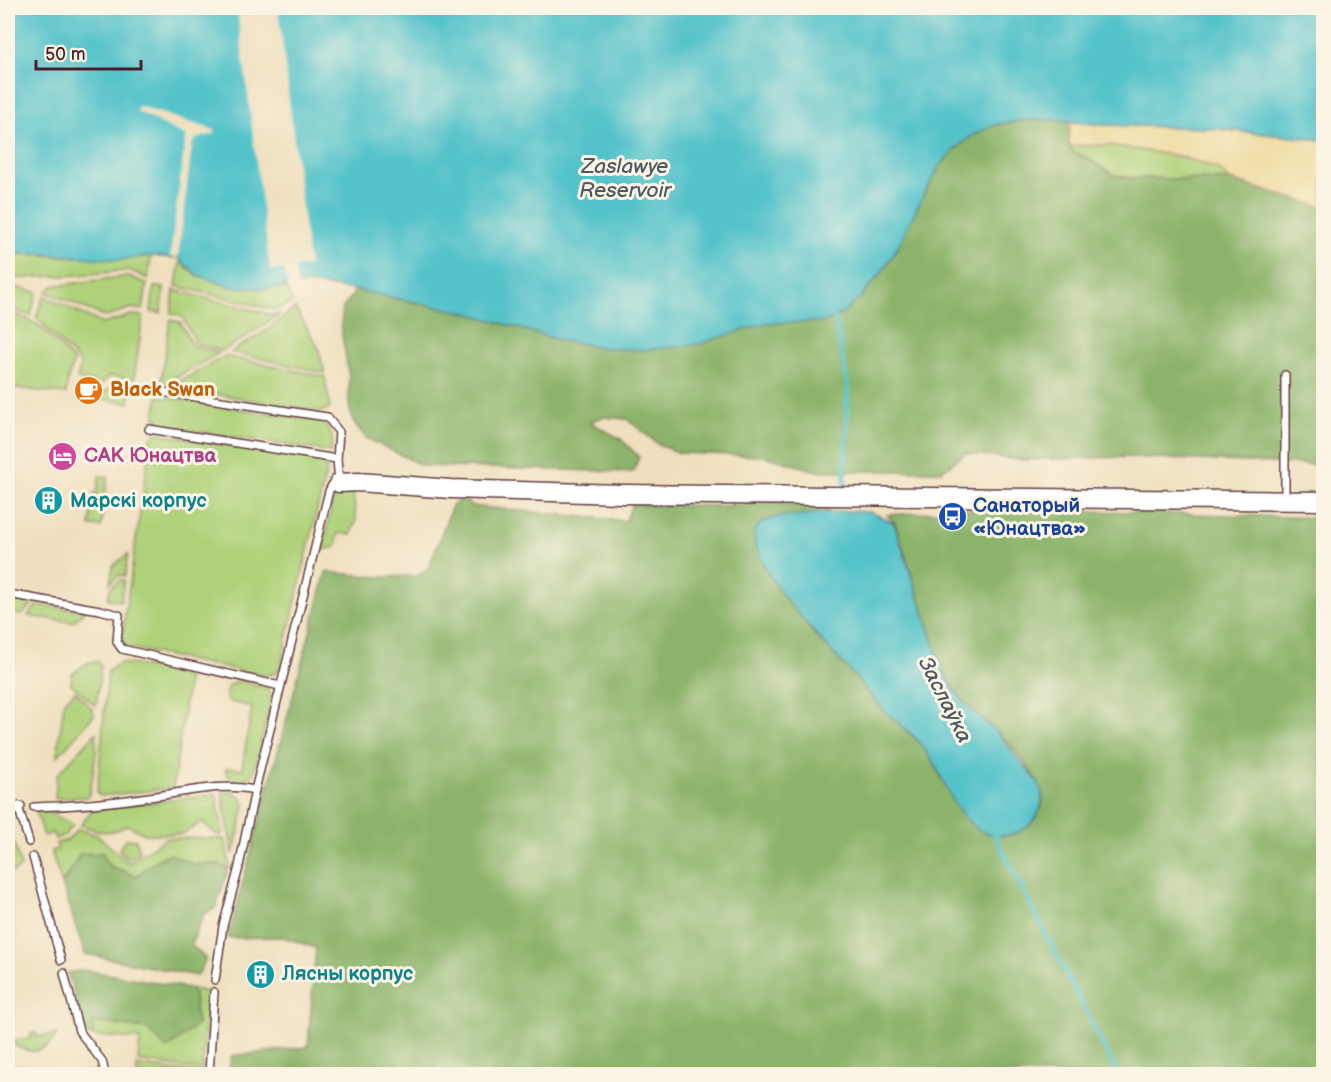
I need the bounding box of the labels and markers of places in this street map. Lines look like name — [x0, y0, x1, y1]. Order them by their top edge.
cafe icon: Black Swan — [73, 374, 105, 406]
place label: Black Swan — [110, 378, 215, 402]
hotel icon: САК Юнацтва — [47, 440, 79, 472]
place label: САК Юнацтва — [84, 444, 216, 468]
building icon: Марскі корпус — [33, 485, 65, 517]
place label: Марскі корпус — [70, 489, 207, 513]
place label: Санаторый «Юнацтва» — [973, 494, 1086, 541]
bus stop icon: Санаторый «Юнацтва» — [936, 501, 968, 533]
building icon: Лясны корпус — [245, 958, 277, 990]
place label: Лясны корпус — [281, 962, 413, 986]

